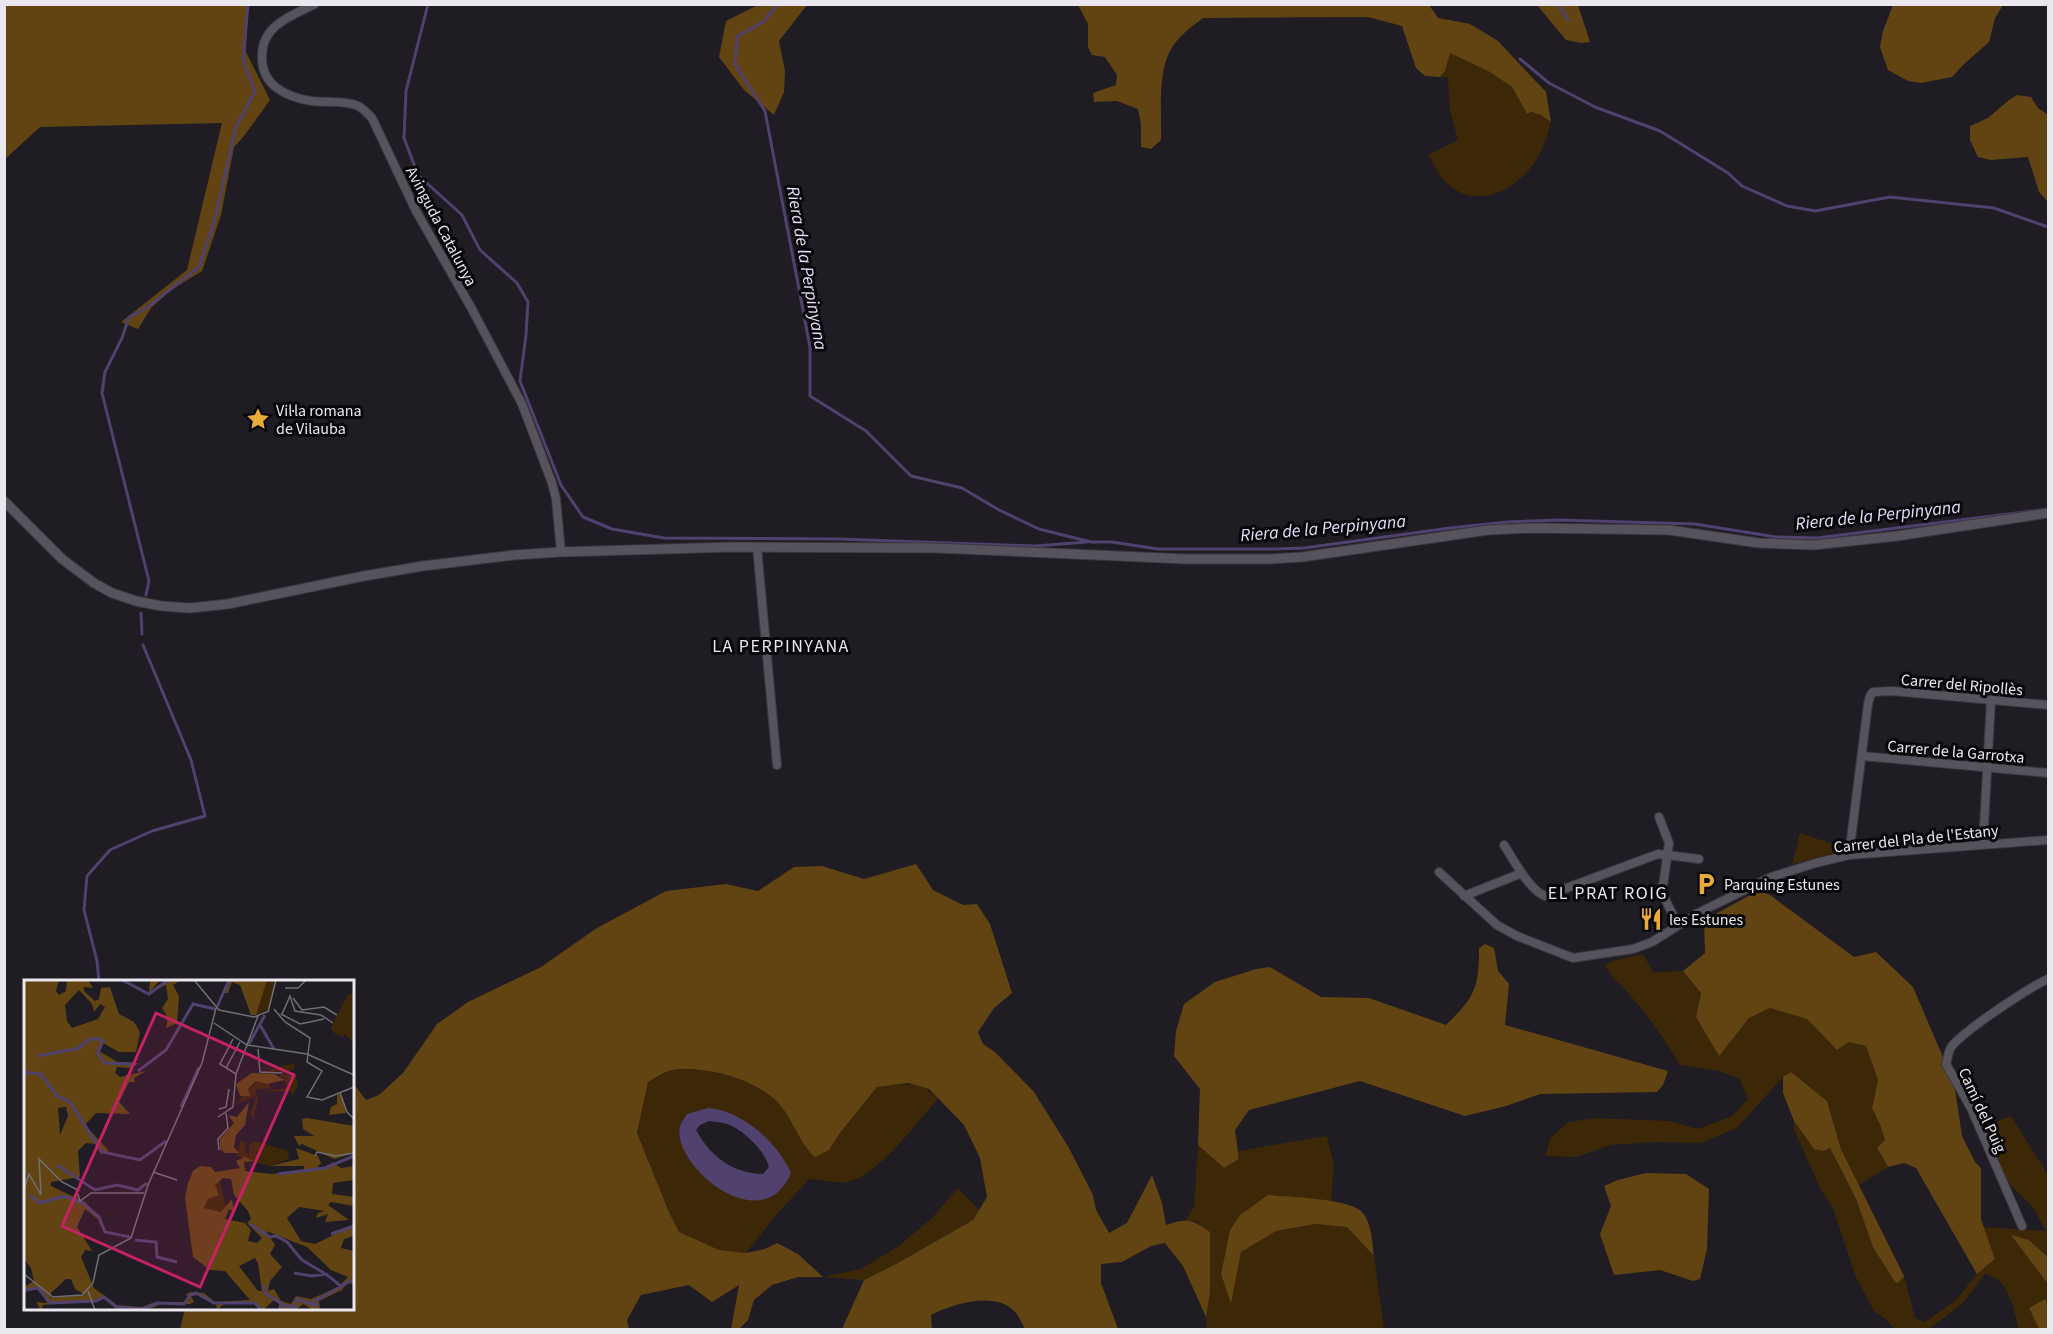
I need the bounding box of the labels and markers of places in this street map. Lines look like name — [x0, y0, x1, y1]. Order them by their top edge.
place label: Vil·la romana de Vilauba — [276, 400, 362, 440]
place icon: Vil·la romana de Vilauba — [245, 406, 271, 432]
parking icon: Parquing Estunes — [1693, 871, 1719, 897]
place label: Parquing Estunes — [1724, 874, 1840, 896]
restaurant icon: les Estunes — [1638, 906, 1664, 932]
place label: les Estunes — [1669, 909, 1744, 931]

